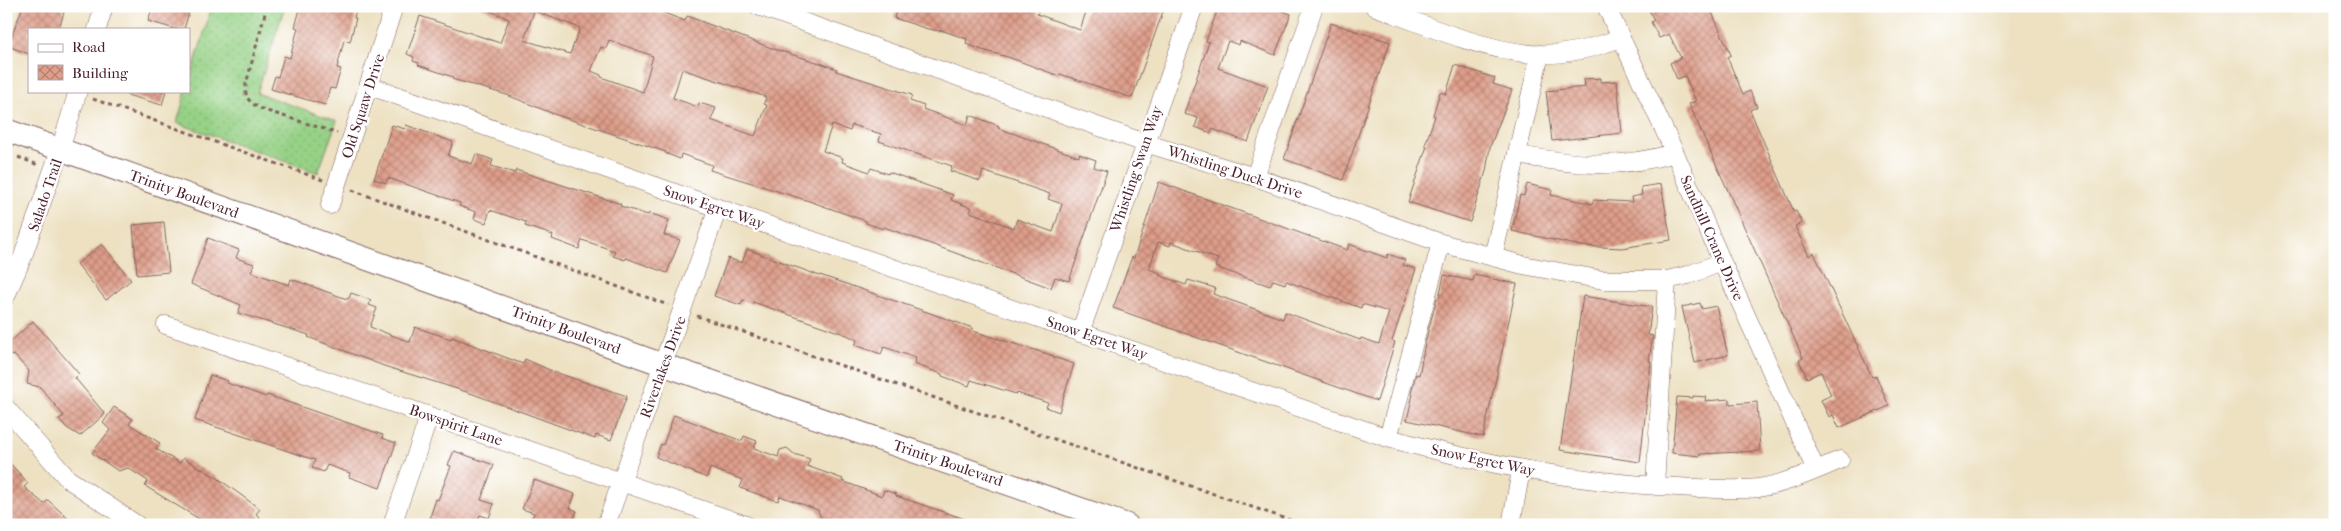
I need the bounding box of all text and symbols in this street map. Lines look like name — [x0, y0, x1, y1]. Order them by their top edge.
legend — [28, 28, 190, 92]
text: Road — [72, 38, 106, 56]
street label: Old Squaw Drive — [338, 51, 389, 161]
text: Building — [72, 64, 129, 82]
street label: Whistling Swan Way — [1106, 102, 1166, 236]
street label: Whistling Duck Drive — [1164, 141, 1305, 203]
street label: Salado Trail — [24, 156, 66, 234]
street label: Trinity Boulevard — [127, 166, 242, 222]
street label: Sandhill Crane Drive — [1676, 173, 1748, 304]
street label: Snow Egret Way — [661, 181, 768, 233]
street label: Trinity Boulevard — [509, 302, 624, 358]
street label: Snow Egret Way — [1044, 312, 1151, 364]
street label: Riverlakes Drive — [636, 313, 690, 421]
street label: Bowspirit Lane — [407, 401, 506, 450]
street label: Trinity Boulevard — [891, 436, 1006, 491]
street label: Snow Egret Way — [1429, 440, 1538, 480]

